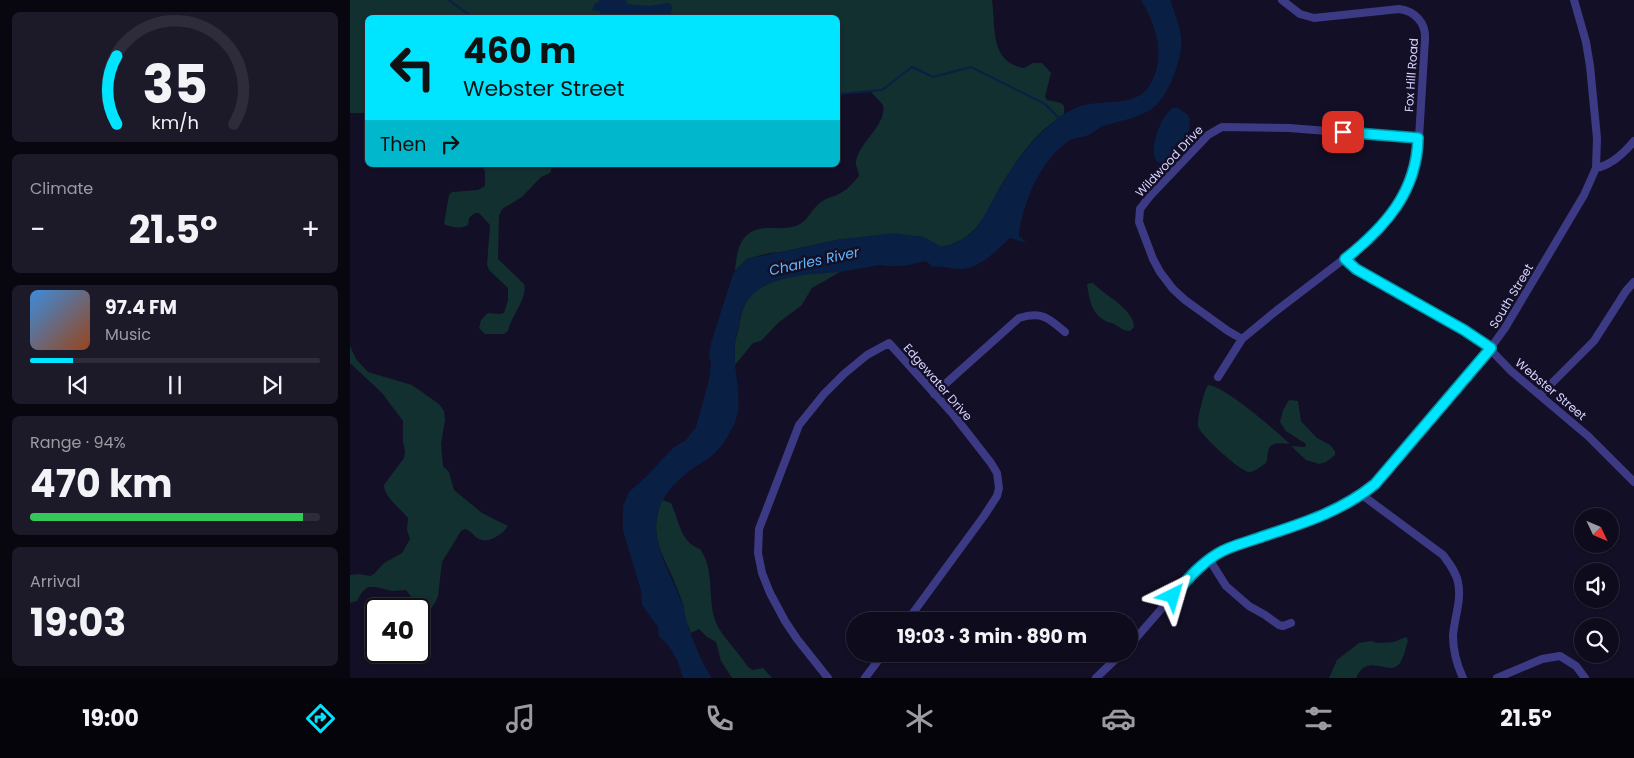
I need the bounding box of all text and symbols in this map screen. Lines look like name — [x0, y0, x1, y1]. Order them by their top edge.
text: 460 m — [463, 26, 576, 75]
icon: left — [380, 35, 445, 100]
street label: Fox Hill Road — [1400, 37, 1422, 113]
text: 35 — [142, 48, 208, 121]
text: Webster Street — [463, 73, 625, 104]
text: km/h — [151, 110, 199, 135]
pin — [1322, 111, 1364, 153]
icon: arrive — [1329, 118, 1357, 146]
street label: Wildwood Drive — [1131, 121, 1207, 201]
icon: right — [436, 130, 464, 158]
text: Then — [380, 131, 426, 158]
text: Climate — [30, 177, 93, 200]
text: 21.5° — [129, 203, 218, 256]
text: − — [30, 210, 45, 249]
text: + — [301, 210, 320, 249]
water label: Charles River — [767, 242, 862, 280]
street label: South Street — [1485, 260, 1537, 332]
text: 97.4 FM — [105, 294, 177, 321]
text: Music — [105, 323, 151, 346]
street label: Edgewater Drive — [900, 340, 976, 424]
street label: Webster Street — [1512, 354, 1590, 424]
icon: previous — [64, 371, 92, 399]
icon: pause — [161, 371, 189, 399]
icon: next — [258, 371, 286, 399]
text: Range · 94% — [30, 431, 126, 454]
text: 470 km — [30, 457, 173, 510]
north arrow — [1574, 508, 1619, 552]
map controls — [1574, 508, 1619, 663]
button: sound — [1574, 563, 1619, 608]
position arrow — [1146, 569, 1198, 621]
text: Arrival — [30, 570, 80, 593]
text: 19:03 — [30, 596, 126, 649]
speed limit sign: 40 — [365, 598, 430, 663]
button: search — [1574, 618, 1619, 663]
text: 19:03 · 3 min · 890 m — [897, 623, 1087, 650]
icon: directions — [303, 701, 338, 736]
icon: music — [503, 701, 538, 736]
icon: phone — [702, 701, 737, 736]
icon: climate — [902, 701, 937, 736]
icon: car — [1101, 701, 1136, 736]
icon: filters — [1301, 701, 1336, 736]
text: 19:00 — [82, 703, 139, 734]
text: 21.5° — [1500, 703, 1552, 734]

